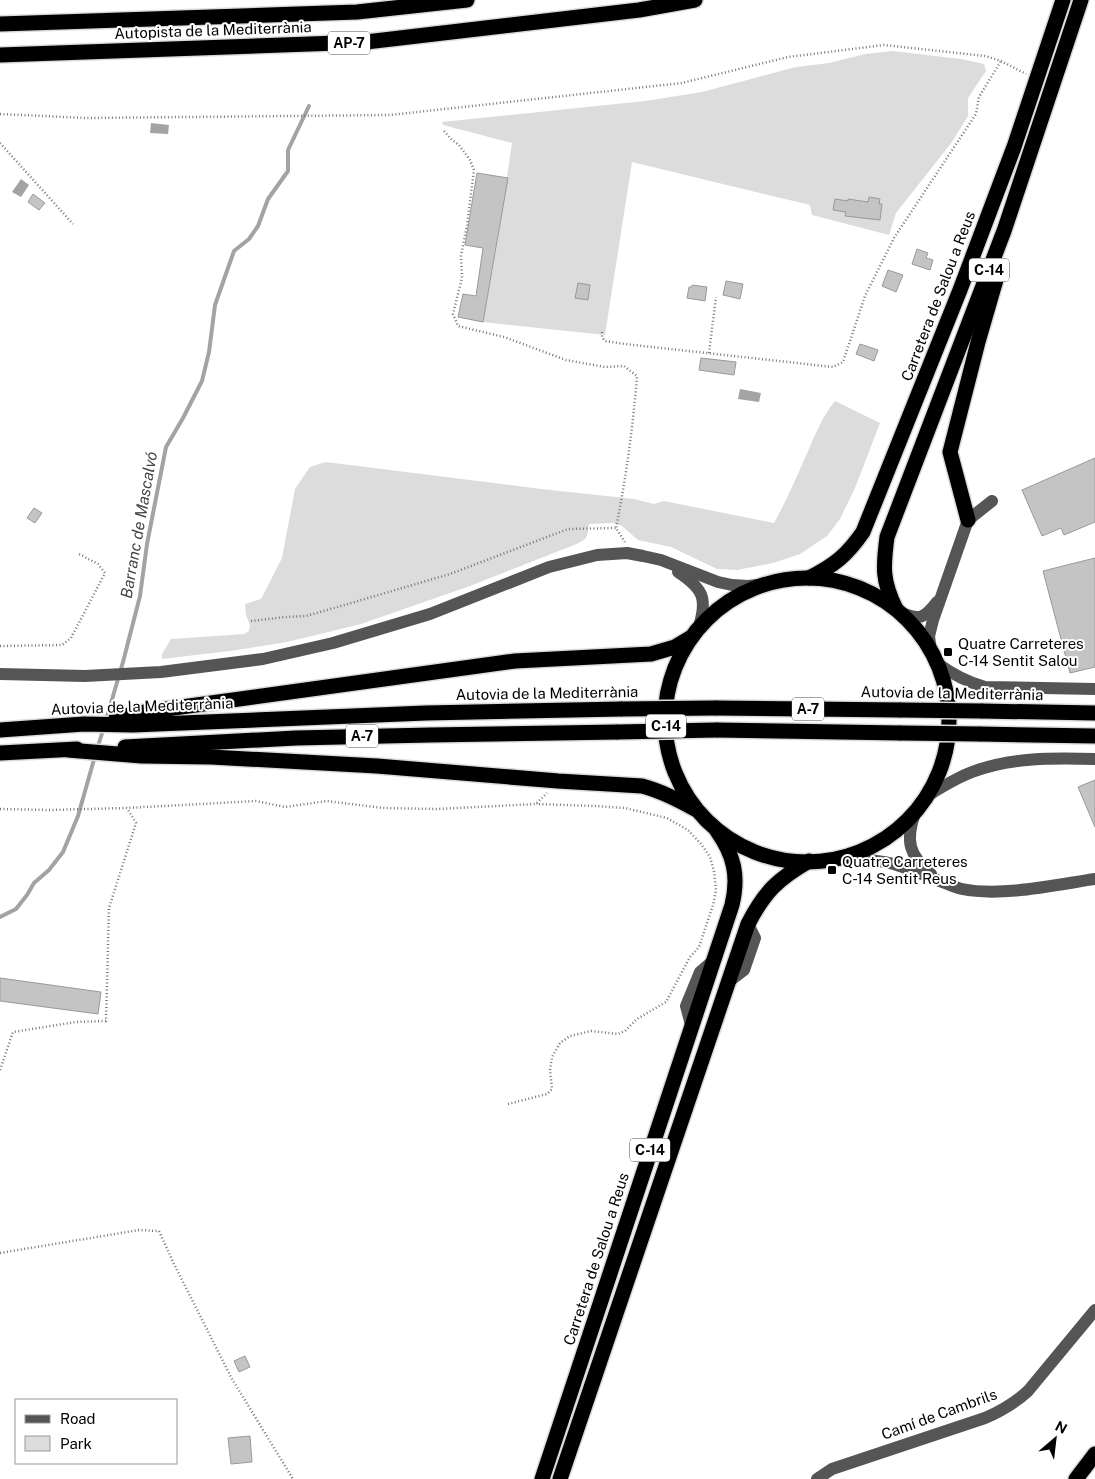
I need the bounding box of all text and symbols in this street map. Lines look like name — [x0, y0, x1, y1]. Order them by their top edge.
street label: Autopista de la Mediterrània — [114, 18, 312, 42]
road number: AP-7 — [328, 32, 370, 54]
street label: Carretera de Salou a Reus — [898, 209, 978, 383]
road number: C-14 — [969, 258, 1009, 282]
water label: Barranc de Mascalvó — [117, 450, 161, 600]
place label: Quatre Carreteres C-14 Sentit Salou — [958, 635, 1084, 669]
marker: Quatre Carreteres C-14 Sentit Salou — [942, 646, 954, 658]
street label: Autovia de la Mediterrània — [456, 683, 638, 703]
street label: Autovia de la Mediterrània — [861, 683, 1043, 703]
street label: Autovia de la Mediterrània — [50, 694, 234, 718]
road number: A-7 — [792, 698, 824, 721]
road number: C-14 — [646, 714, 686, 738]
road number: A-7 — [346, 724, 378, 748]
place label: Quatre Carreteres C-14 Sentit Reus — [842, 853, 968, 887]
marker: Quatre Carreteres C-14 Sentit Reus — [826, 864, 838, 876]
road number: C-14 — [630, 1138, 670, 1162]
street label: Carretera de Salou a Reus — [560, 1170, 632, 1348]
street label: Camí de Cambrils — [879, 1385, 999, 1443]
legend — [15, 1399, 178, 1464]
text: Road — [60, 1410, 96, 1427]
north arrow — [1030, 1414, 1080, 1464]
text: N — [1053, 1418, 1070, 1437]
text: Park — [60, 1435, 92, 1452]

